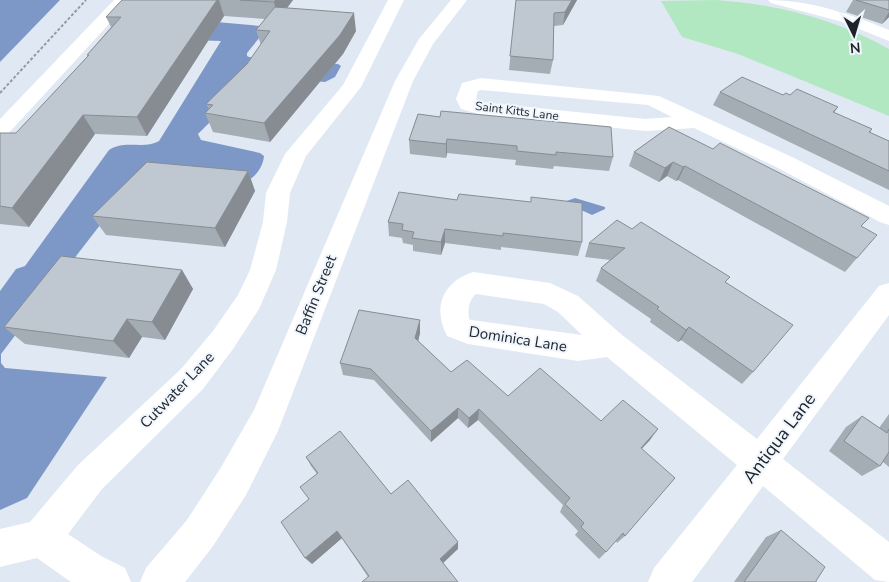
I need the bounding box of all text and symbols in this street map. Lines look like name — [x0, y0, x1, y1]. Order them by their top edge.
north arrow — [829, 10, 879, 60]
text: N — [849, 38, 861, 57]
street label: Saint Kitts Lane — [474, 98, 560, 124]
street label: Baffin Street — [291, 251, 341, 338]
street label: Dominica Lane — [468, 321, 569, 357]
street label: Cutwater Lane — [135, 347, 219, 433]
street label: Antiqua Lane — [737, 388, 821, 488]

